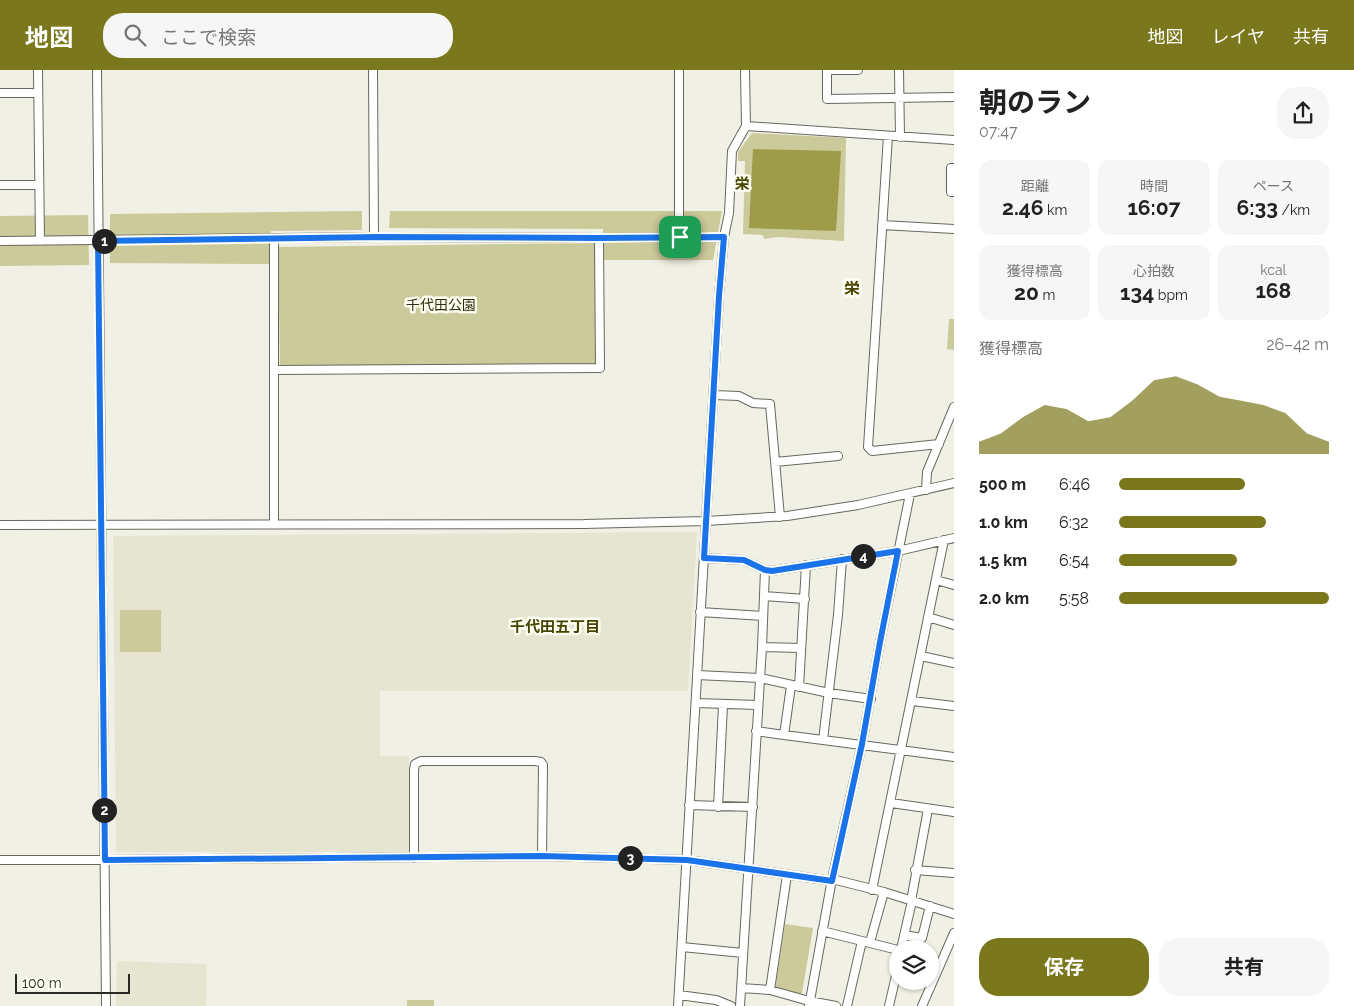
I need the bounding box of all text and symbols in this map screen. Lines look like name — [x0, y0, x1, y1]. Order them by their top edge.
search box — [103, 13, 453, 58]
icon: search — [121, 21, 149, 49]
text: 地図 — [25, 23, 73, 52]
text: ここで検索 — [161, 26, 256, 48]
text: 地図 — [1148, 26, 1184, 47]
text: レイヤ — [1212, 26, 1265, 47]
text: 共有 — [1293, 26, 1329, 47]
text: 朝のラン — [979, 86, 1091, 119]
button: share — [1277, 87, 1329, 139]
text: 07:47 — [979, 122, 1017, 141]
district label: 栄 — [734, 175, 750, 193]
text: 距離 — [1021, 178, 1049, 194]
text: 時間 — [1140, 178, 1168, 194]
text: ペース — [1253, 178, 1294, 194]
text: 2.46 — [1002, 195, 1043, 220]
text: 16:07 — [1128, 195, 1180, 220]
text: 6:33 — [1236, 195, 1278, 220]
text: km — [1043, 202, 1067, 218]
text: /km — [1278, 202, 1310, 218]
pin — [659, 216, 701, 258]
icon: arrive — [666, 223, 694, 251]
pin: 1 — [92, 228, 116, 254]
text: 1 — [101, 233, 108, 249]
text: kcal — [1260, 262, 1286, 278]
text: 獲得標高 — [1007, 263, 1063, 279]
text: 心拍数 — [1133, 263, 1175, 279]
text: 168 — [1255, 278, 1291, 303]
district label: 栄 — [844, 279, 860, 298]
text: 20 — [1014, 280, 1039, 305]
text: 134 — [1120, 280, 1154, 305]
text: m — [1039, 287, 1055, 303]
text: bpm — [1154, 287, 1188, 303]
park label: 千代田公園 — [406, 297, 476, 313]
text: 26–42 m — [1266, 335, 1329, 354]
text: 獲得標高 — [979, 339, 1043, 358]
text: 500 m — [979, 475, 1026, 494]
text: 6:46 — [1059, 475, 1090, 494]
text: 1.0 km — [979, 513, 1028, 532]
text: 6:32 — [1059, 513, 1089, 532]
pin: 4 — [850, 544, 876, 568]
text: 4 — [860, 548, 868, 564]
text: 1.5 km — [979, 551, 1027, 570]
text: 6:54 — [1059, 551, 1089, 570]
text: 2.0 km — [979, 589, 1029, 608]
text: 5:58 — [1059, 589, 1089, 608]
district label: 千代田五丁目 — [510, 618, 600, 636]
pin: 2 — [92, 798, 116, 822]
text: 2 — [101, 802, 108, 818]
pin: 3 — [618, 846, 642, 870]
text: 3 — [627, 850, 634, 866]
button: 保存 — [979, 938, 1149, 996]
button: 共有 — [1159, 938, 1329, 996]
map controls — [889, 940, 939, 990]
button: layers — [889, 940, 939, 990]
scale bar — [15, 971, 130, 994]
text: 100 m — [22, 975, 62, 991]

